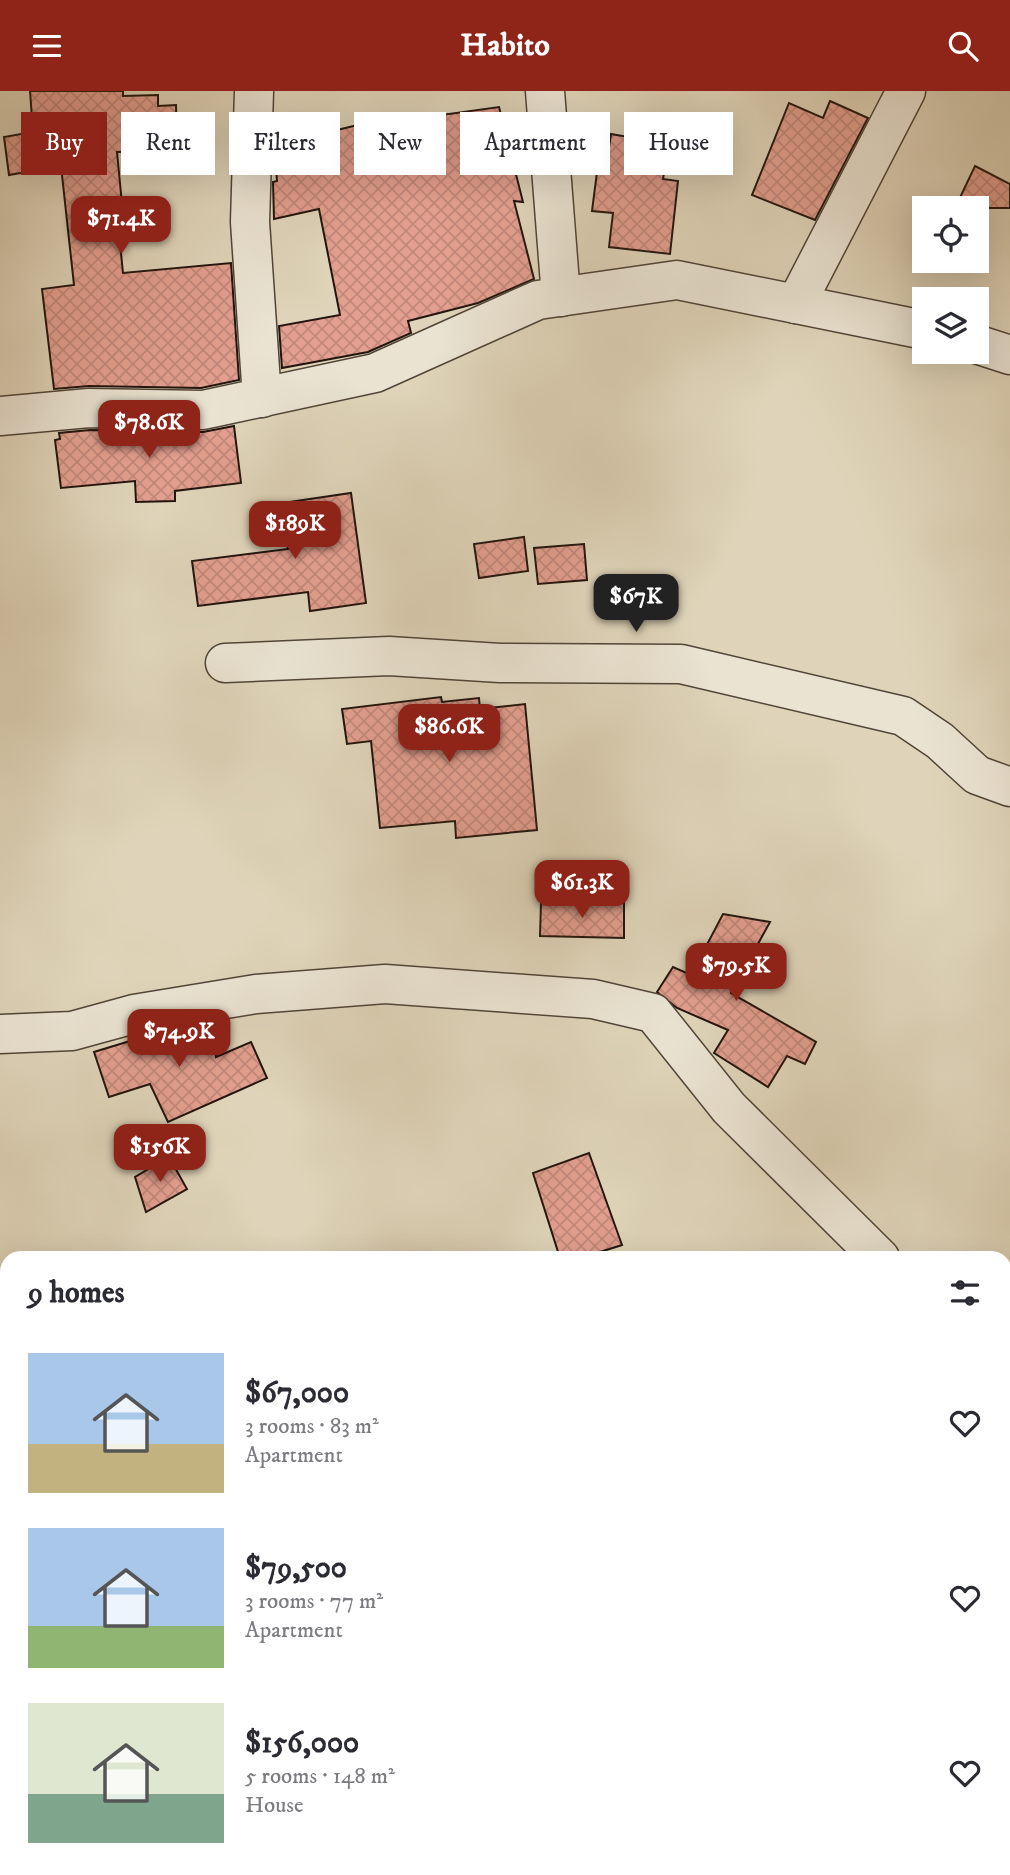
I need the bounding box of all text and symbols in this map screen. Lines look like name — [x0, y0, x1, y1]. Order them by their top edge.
text: Habito — [460, 26, 550, 66]
icon: menu — [28, 27, 66, 65]
icon: search — [944, 27, 982, 65]
chip: Buy — [21, 112, 107, 175]
chip: Rent — [121, 112, 215, 175]
chip: Filters — [229, 112, 340, 175]
chip: New — [354, 112, 446, 175]
chip: Apartment — [460, 112, 610, 175]
chip: House — [624, 112, 733, 175]
map controls — [912, 196, 989, 364]
button: locate — [912, 196, 989, 273]
pin: $71.4K — [64, 197, 178, 256]
text: $71.4K — [87, 204, 155, 233]
button: layers — [912, 287, 989, 364]
pin: $78.6K — [92, 401, 206, 460]
text: $78.6K — [114, 408, 184, 437]
pin: $189K — [246, 501, 344, 561]
text: $189K — [265, 509, 325, 538]
pin: $67K — [595, 575, 677, 634]
text: $67K — [610, 582, 662, 611]
pin: $86.6K — [392, 705, 506, 764]
text: $86.6K — [414, 712, 484, 741]
pin: $61.3K — [525, 861, 639, 920]
text: $61.3K — [550, 868, 614, 897]
pin: $79.5K — [679, 943, 793, 1003]
text: $79.5K — [702, 951, 770, 980]
pin: $74.9K — [122, 1009, 236, 1069]
text: $74.9K — [143, 1017, 215, 1046]
pin: $156K — [111, 1125, 209, 1184]
text: $156K — [130, 1132, 190, 1161]
icon: filters — [946, 1274, 984, 1312]
text: 9 homes — [28, 1275, 125, 1312]
text: $67,000 — [245, 1375, 349, 1412]
icon: home — [84, 1381, 168, 1465]
icon: heart — [946, 1404, 984, 1442]
text: 3 rooms · 83 m² — [245, 1412, 379, 1441]
text: Apartment — [245, 1441, 343, 1470]
text: $79,500 — [245, 1550, 347, 1587]
icon: home — [84, 1556, 168, 1640]
icon: heart — [946, 1579, 984, 1617]
text: 3 rooms · 77 m² — [245, 1587, 383, 1616]
text: Apartment — [245, 1616, 343, 1645]
text: $156,000 — [245, 1725, 359, 1762]
icon: home — [84, 1731, 168, 1815]
icon: heart — [946, 1754, 984, 1792]
text: 5 rooms · 148 m² — [245, 1762, 395, 1791]
text: House — [245, 1791, 303, 1820]

